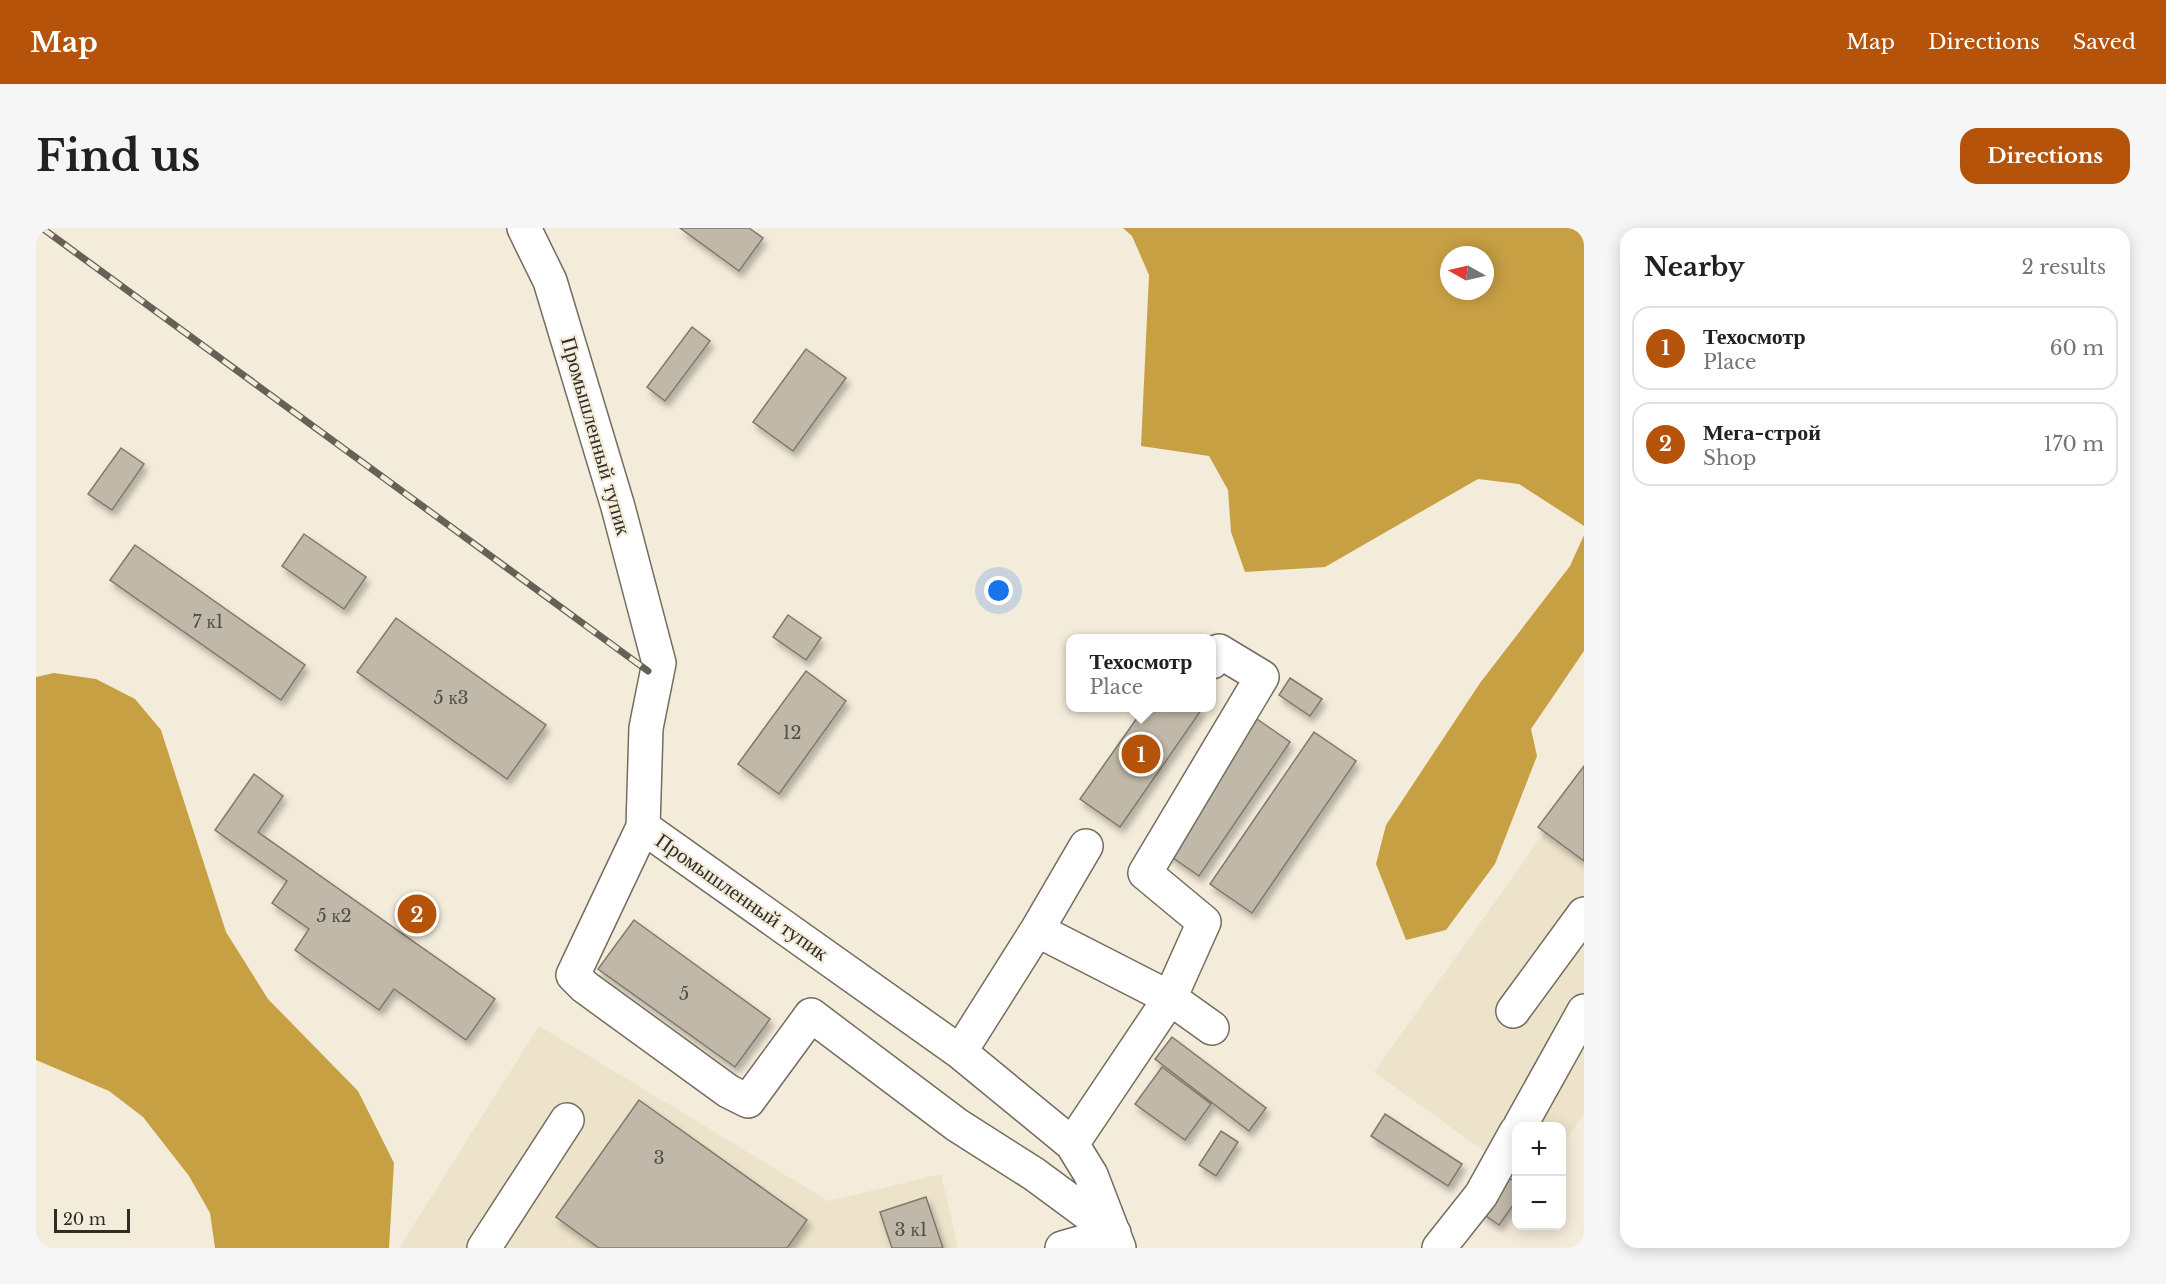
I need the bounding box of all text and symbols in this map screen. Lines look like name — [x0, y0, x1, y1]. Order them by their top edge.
text: Map — [30, 25, 98, 60]
text: Map — [1846, 29, 1895, 55]
text: Directions — [1928, 29, 2040, 55]
text: Saved — [2073, 29, 2136, 55]
button: Directions — [1960, 128, 2130, 184]
text: Find us — [36, 130, 200, 182]
north arrow — [1440, 246, 1494, 300]
text: Nearby — [1644, 251, 1745, 283]
text: 2 results — [2022, 255, 2106, 279]
text: Техосмотр — [1703, 323, 1806, 350]
street label: Промышленный тупик — [555, 334, 637, 539]
text: 1 — [1661, 336, 1670, 360]
text: 60 m — [2050, 336, 2104, 360]
text: Place — [1703, 350, 1757, 374]
text: Мега-строй — [1703, 419, 1821, 446]
text: 2 — [1659, 432, 1672, 456]
text: 170 m — [2044, 432, 2104, 456]
text: Shop — [1703, 446, 1756, 470]
your location — [984, 576, 1013, 605]
house number: 7 к1 — [193, 611, 223, 633]
popup — [1066, 634, 1216, 712]
text: Техосмотр — [1090, 648, 1192, 675]
text: Place — [1090, 675, 1143, 699]
house number: 5 к3 — [433, 687, 469, 709]
house number: 12 — [782, 722, 802, 744]
pin: 1 — [1122, 732, 1160, 776]
street label: Промышленный тупик — [651, 828, 834, 967]
pin: 2 — [398, 892, 436, 936]
house number: 5 к2 — [316, 905, 352, 927]
house number: 5 — [679, 983, 689, 1005]
map controls — [1512, 1122, 1566, 1230]
button: + — [1512, 1122, 1566, 1176]
house number: 3 — [653, 1147, 665, 1169]
button: − — [1512, 1176, 1566, 1230]
scale bar — [54, 1206, 130, 1234]
text: 20 m — [63, 1209, 106, 1229]
house number: 3 к1 — [894, 1219, 928, 1241]

